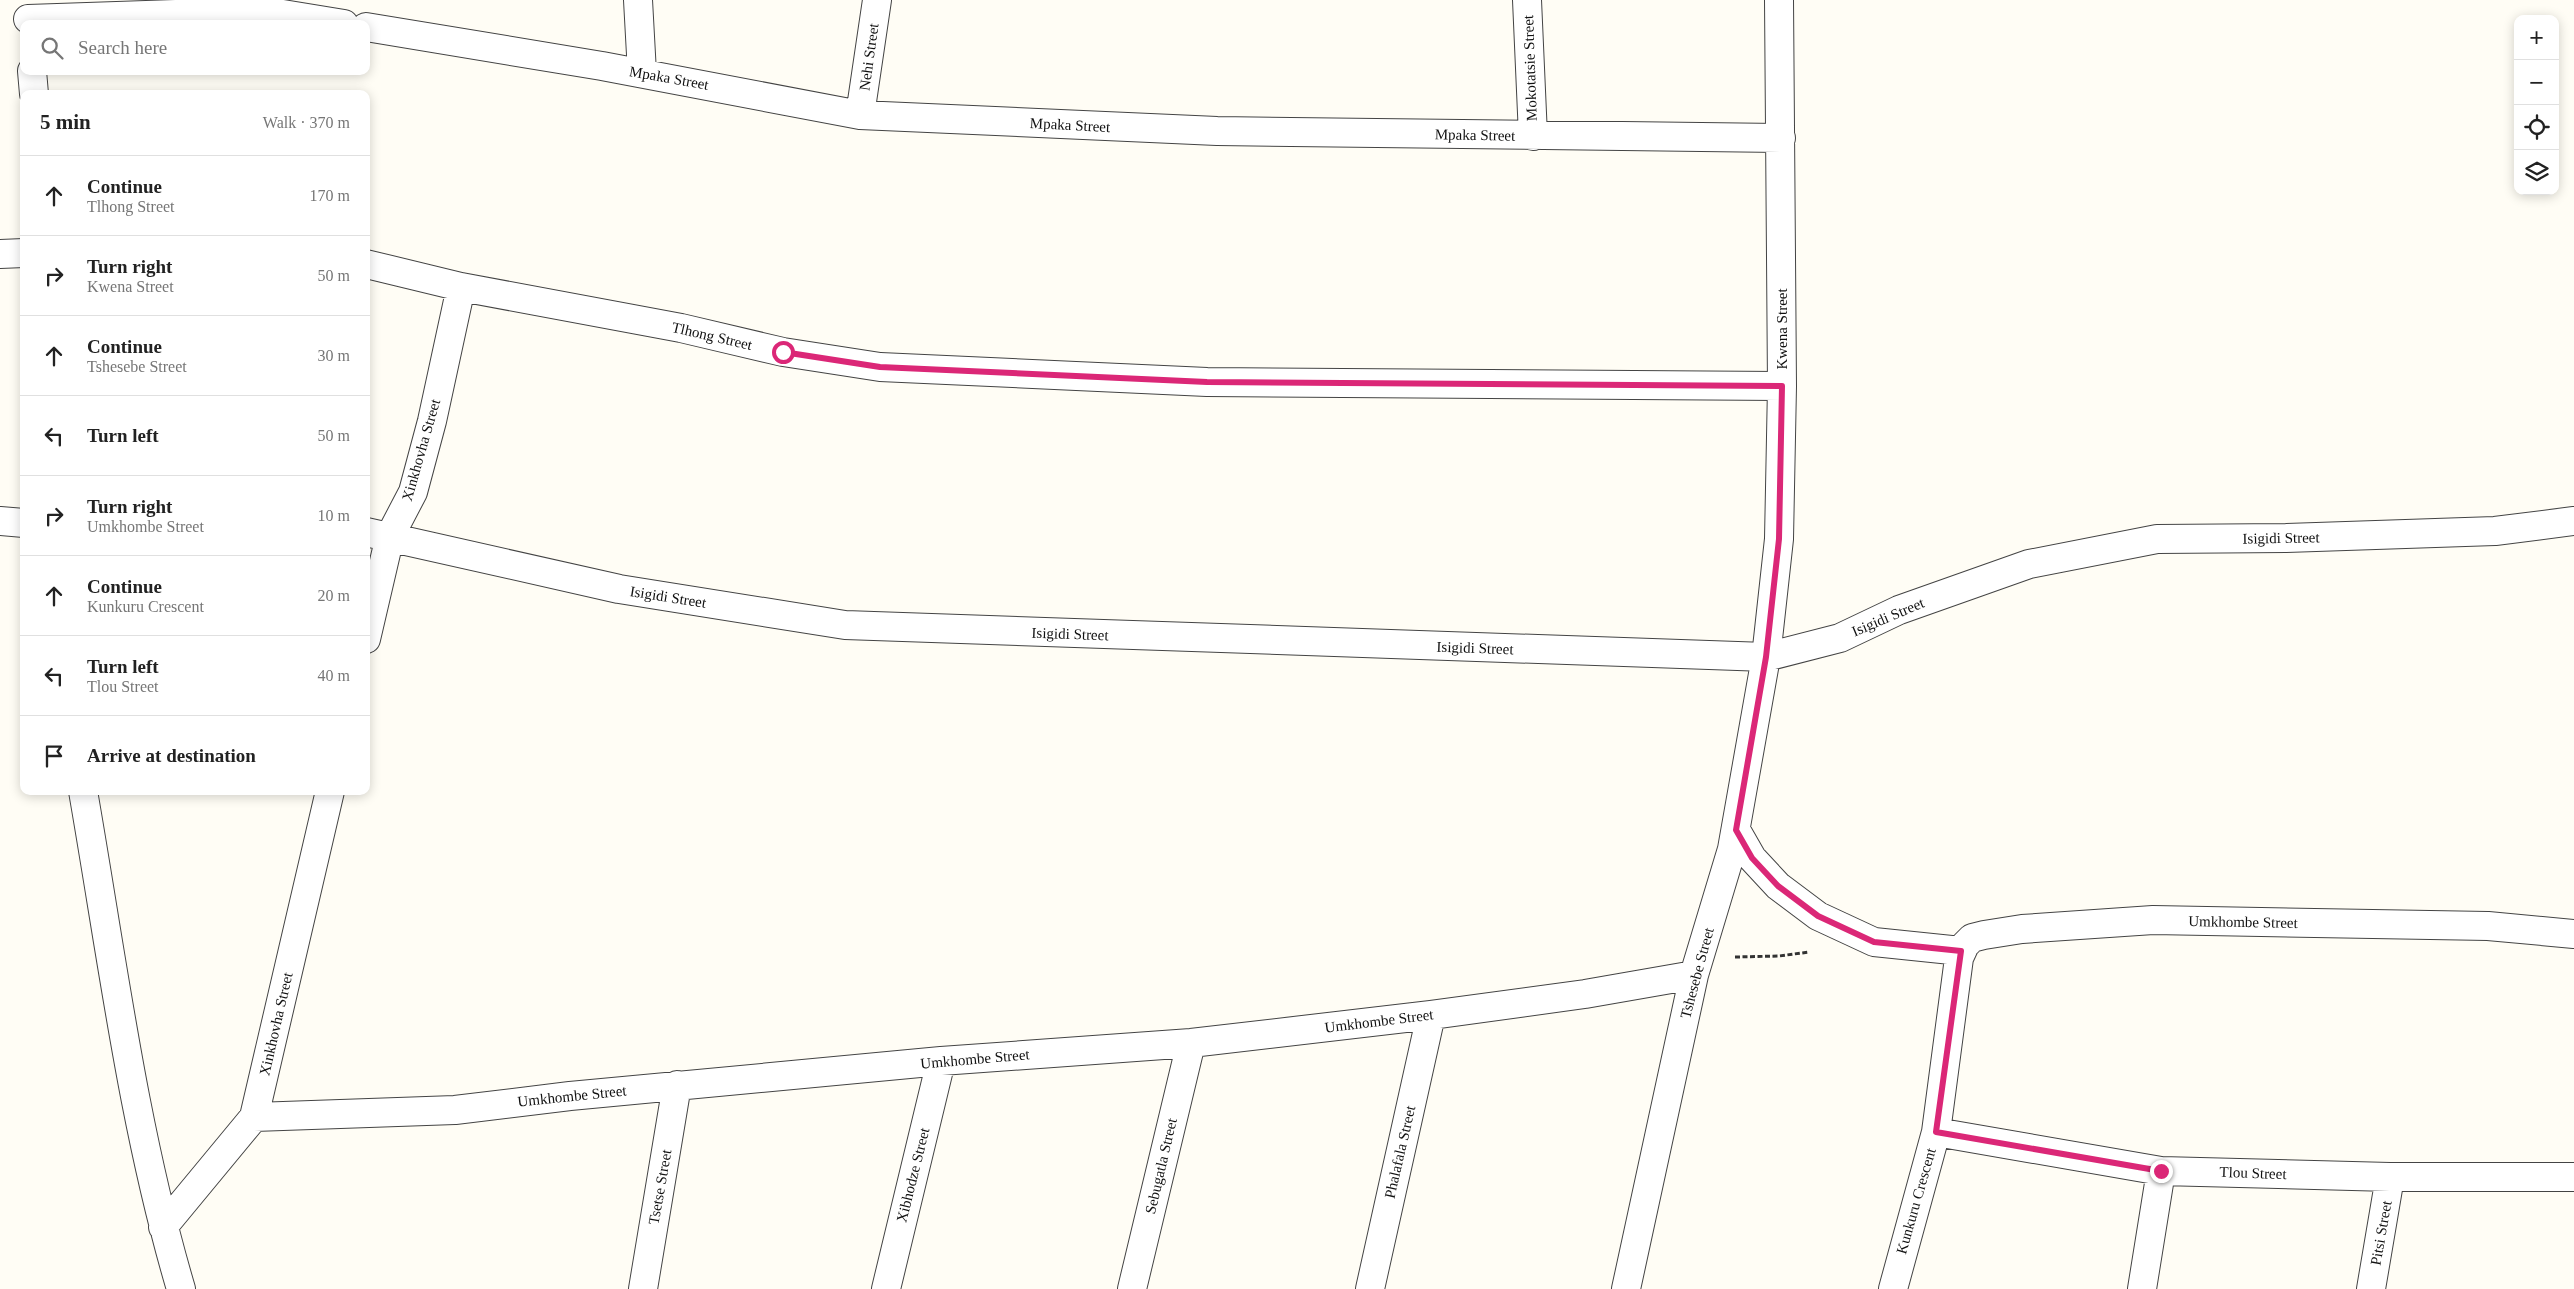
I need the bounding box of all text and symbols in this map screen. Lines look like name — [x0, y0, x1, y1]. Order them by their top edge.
street label: Mokotatsie Street — [1520, 14, 1540, 121]
map controls — [2514, 15, 2559, 195]
button: + — [2514, 15, 2559, 60]
search box — [20, 20, 370, 75]
street label: Nehi Street — [856, 21, 882, 92]
icon: search — [38, 34, 66, 62]
text: Search here — [78, 37, 167, 58]
button: − — [2514, 60, 2559, 105]
street label: Mpaka Street — [628, 63, 711, 93]
button: locate — [2514, 105, 2559, 150]
text: 5 min — [40, 110, 91, 134]
text: Walk · 370 m — [263, 114, 350, 131]
street label: Mpaka Street — [1029, 115, 1111, 135]
street label: Mpaka Street — [1435, 126, 1516, 144]
button: layers — [2514, 150, 2559, 195]
text: Continue — [87, 176, 162, 197]
icon: ahead — [40, 182, 68, 210]
text: 170 m — [310, 187, 350, 204]
text: Tlhong Street — [87, 198, 175, 215]
text: Turn right — [87, 256, 172, 277]
icon: right — [40, 262, 68, 290]
text: 50 m — [318, 267, 350, 284]
text: Kwena Street — [87, 278, 174, 295]
street label: Kwena Street — [1774, 288, 1790, 370]
street label: Tlhong Street — [670, 319, 755, 353]
text: Continue — [87, 336, 162, 357]
route start — [772, 341, 795, 364]
icon: ahead — [40, 342, 68, 370]
text: 30 m — [318, 347, 350, 364]
text: Tshesebe Street — [87, 358, 187, 375]
street label: Xinkhovha Street — [399, 396, 443, 503]
icon: left — [40, 422, 68, 450]
text: Turn left — [87, 425, 159, 446]
text: 50 m — [318, 427, 350, 444]
text: Turn right — [87, 496, 172, 517]
icon: right — [40, 502, 68, 530]
text: 10 m — [318, 507, 350, 524]
text: Umkhombe Street — [87, 518, 204, 535]
street label: Isigidi Street — [2242, 529, 2320, 547]
text: Continue — [87, 576, 162, 597]
icon: ahead — [40, 582, 68, 610]
street label: Isigidi Street — [629, 583, 708, 611]
text: 20 m — [318, 587, 350, 604]
street label: Isigidi Street — [1849, 594, 1927, 639]
text: Kunkuru Crescent — [87, 598, 204, 615]
street label: Isigidi Street — [1031, 625, 1110, 643]
street label: Isigidi Street — [1436, 639, 1515, 657]
text: Turn left — [87, 656, 159, 677]
icon: left — [40, 662, 68, 690]
text: 40 m — [318, 667, 350, 684]
text: Tlou Street — [87, 678, 159, 695]
icon: arrive — [40, 742, 68, 770]
text: Arrive at destination — [87, 745, 256, 766]
street label: Umkhombe Street — [2188, 913, 2299, 931]
street label: Tshesebe Street — [1677, 925, 1717, 1020]
street label: Xinkhovha Street — [256, 970, 296, 1077]
street label: Umkhombe Street — [1324, 1006, 1435, 1036]
street label: Umkhombe Street — [920, 1046, 1031, 1072]
street label: Umkhombe Street — [517, 1082, 628, 1110]
street label: Phalafala Street — [1382, 1103, 1419, 1200]
street label: Sebugatla Street — [1142, 1116, 1180, 1215]
street label: Xibhodze Street — [893, 1125, 933, 1224]
street label: Kunkuru Crescent — [1893, 1145, 1939, 1256]
street label: Tsetse Street — [646, 1147, 675, 1226]
route end — [2150, 1160, 2173, 1183]
street label: Tlou Street — [2219, 1164, 2288, 1182]
street label: Pitsi Street — [2367, 1199, 2395, 1267]

